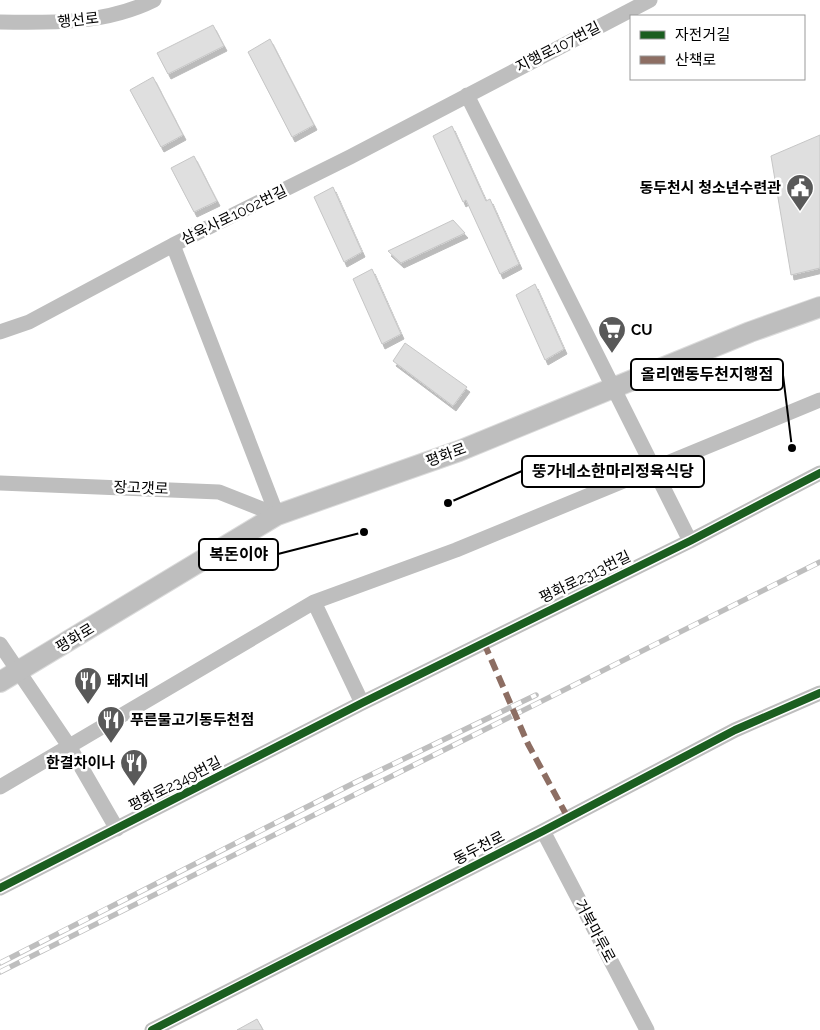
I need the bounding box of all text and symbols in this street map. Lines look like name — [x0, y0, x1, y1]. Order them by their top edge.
street label: 행선로 — [56, 9, 100, 31]
legend — [630, 15, 805, 80]
street label: 지행로107번길 — [513, 18, 603, 76]
text: 자전거길 — [675, 26, 730, 44]
text: 산책로 — [675, 51, 716, 69]
public building icon: 동두천시 청소년수련관 — [785, 173, 815, 212]
place label: 동두천시 청소년수련관 — [639, 179, 781, 197]
street label: 삼육사로1002번길 — [178, 182, 290, 248]
supermarket icon: CU — [597, 315, 627, 354]
place label: CU — [631, 321, 653, 339]
callout: 올리앤동두천지행점 — [631, 359, 783, 390]
text: 올리앤동두천지행점 — [641, 365, 773, 384]
street label: 평화로 — [423, 439, 469, 471]
callout: 뚱가네소한마리정육식당 — [522, 456, 704, 487]
text: 뚱가네소한마리정육식당 — [532, 462, 694, 481]
street label: 장고갯로 — [113, 478, 169, 498]
callout: 복돈이야 — [199, 539, 278, 570]
text: 복돈이야 — [210, 545, 269, 564]
street label: 평화로2313번길 — [536, 547, 634, 607]
street label: 평화로 — [53, 620, 97, 656]
restaurant icon: 돼지네 — [73, 666, 103, 705]
place label: 돼지네 — [107, 672, 148, 690]
restaurant icon: 푸른물고기동두천점 — [96, 705, 126, 744]
place label: 푸른물고기동두천점 — [130, 711, 254, 729]
restaurant icon: 한결차이나 — [119, 748, 149, 787]
street label: 평화로2349번길 — [126, 753, 224, 815]
place label: 한결차이나 — [46, 754, 115, 772]
street label: 동두천로 — [450, 827, 508, 869]
street label: 거북마루로 — [571, 896, 619, 966]

